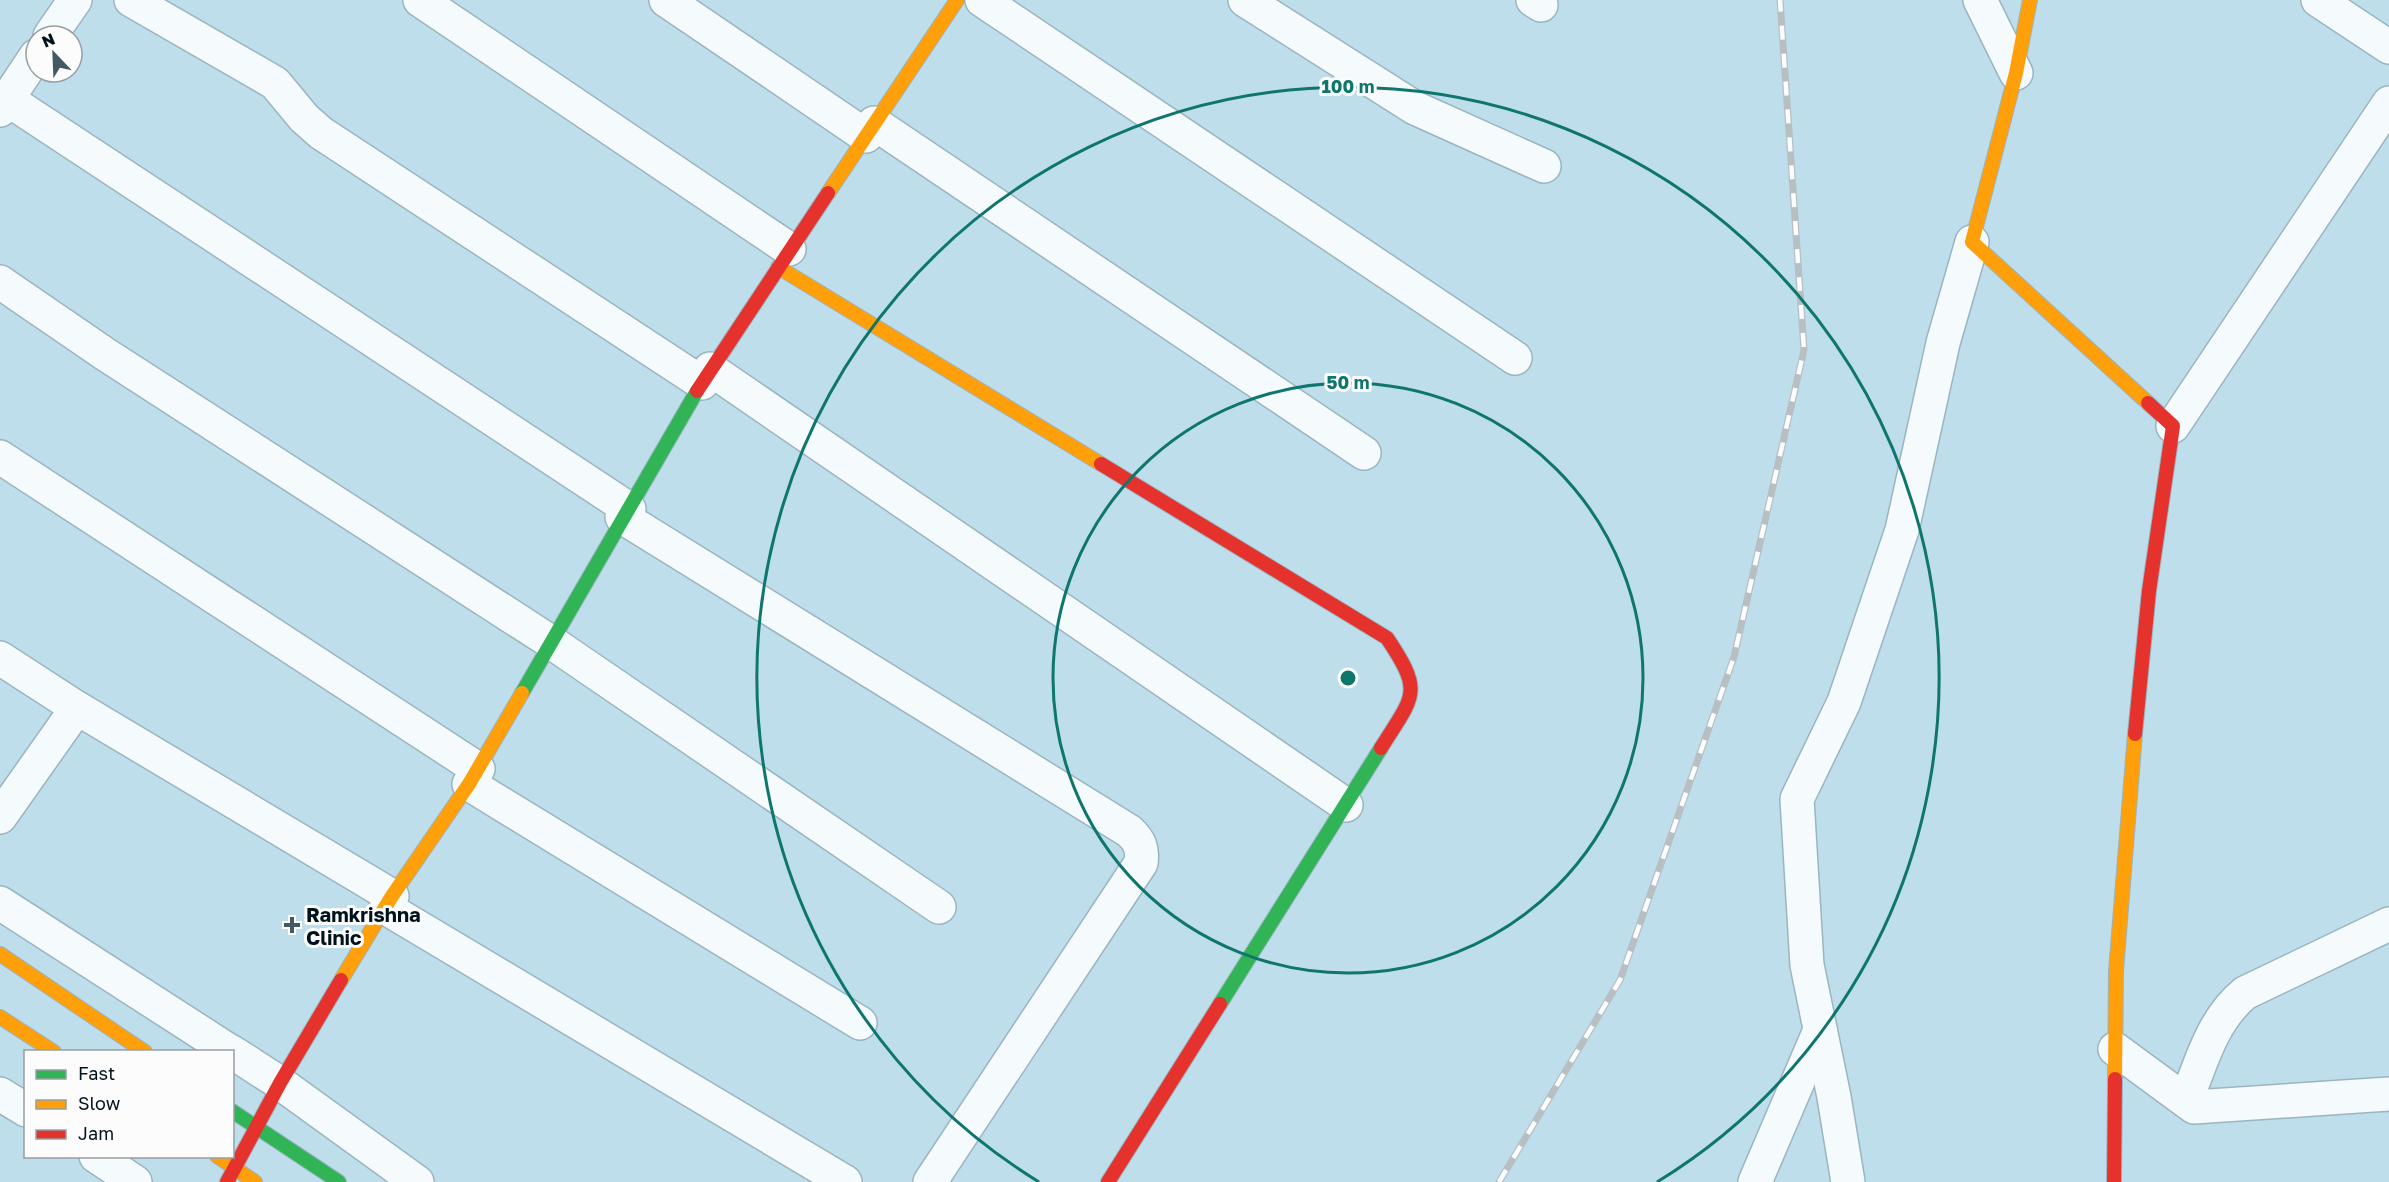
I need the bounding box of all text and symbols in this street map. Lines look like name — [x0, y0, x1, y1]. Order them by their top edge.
north arrow — [24, 24, 84, 84]
text: N — [39, 29, 58, 52]
text: 100 m — [1322, 75, 1374, 97]
text: 50 m — [1327, 371, 1369, 393]
centre of rings — [1338, 668, 1358, 688]
place label: Ramkrishna Clinic — [306, 902, 421, 949]
marker: Ramkrishna Clinic — [283, 916, 301, 934]
legend — [24, 1050, 234, 1158]
text: Fast — [78, 1062, 115, 1084]
text: Slow — [78, 1092, 121, 1114]
text: Jam — [78, 1122, 114, 1144]

